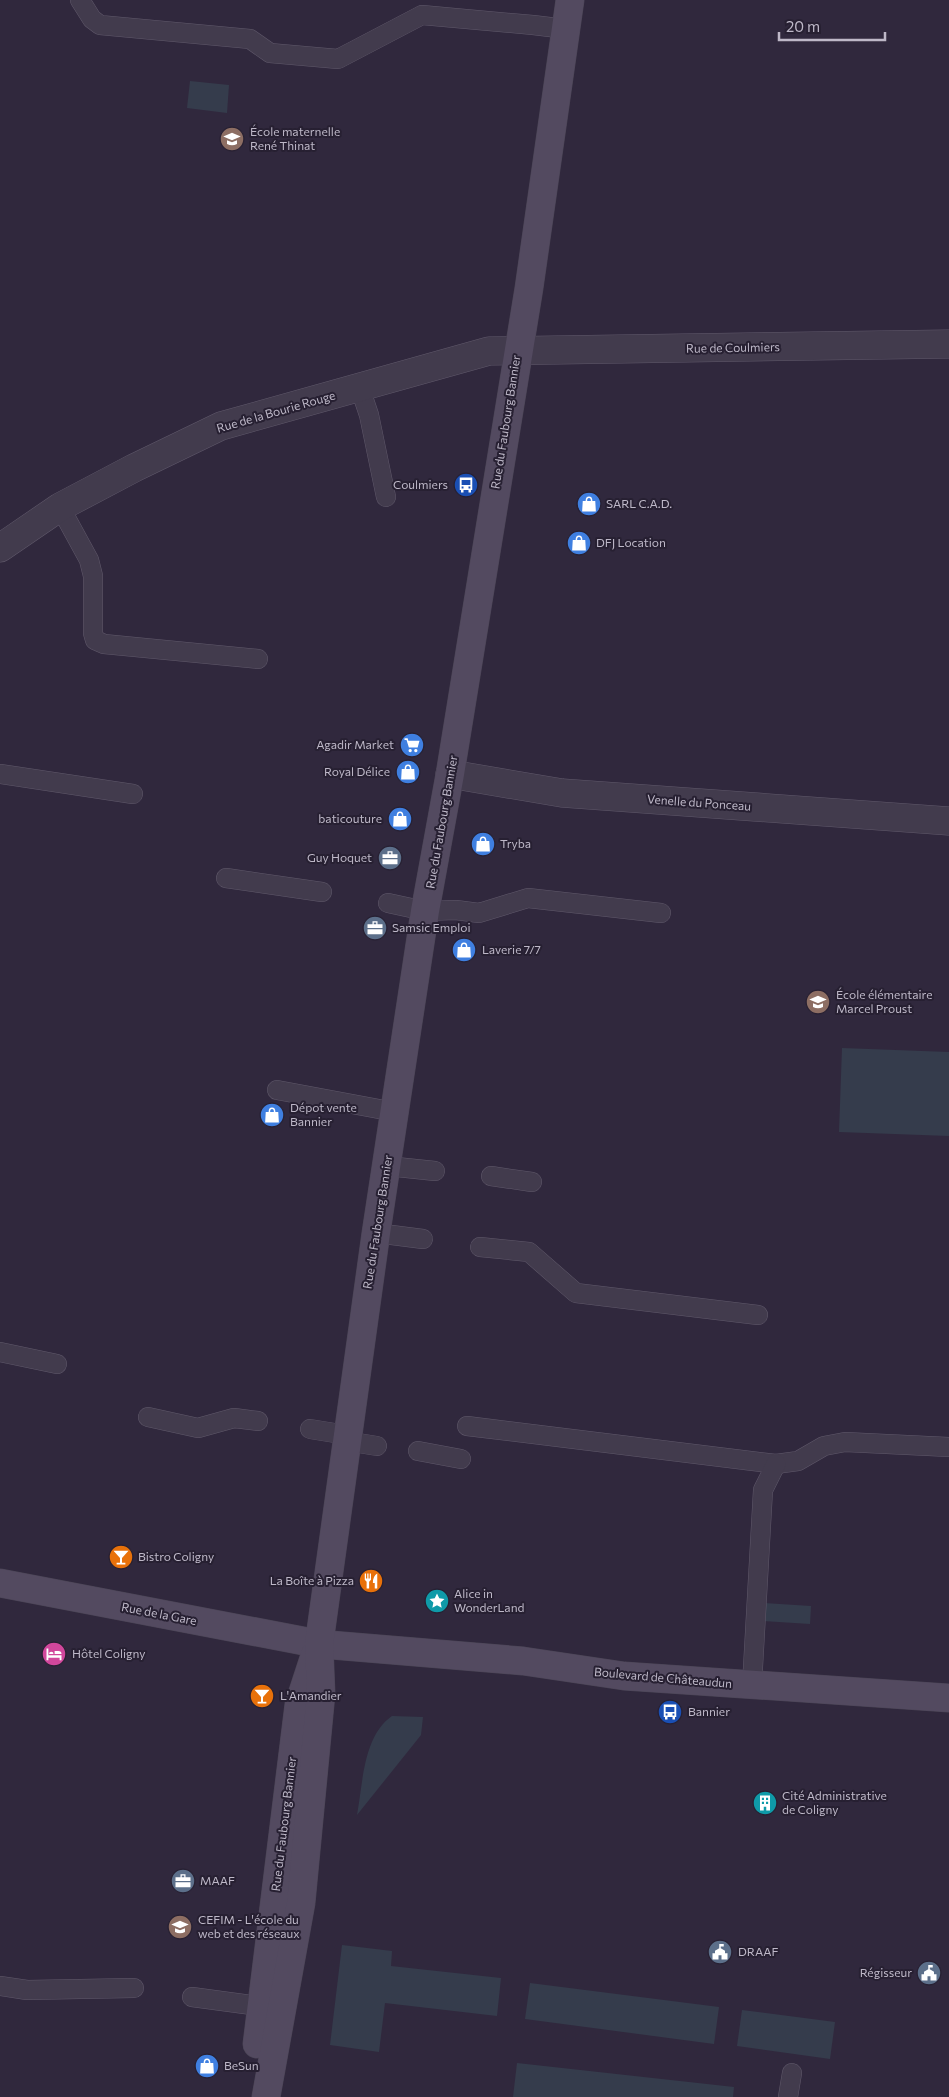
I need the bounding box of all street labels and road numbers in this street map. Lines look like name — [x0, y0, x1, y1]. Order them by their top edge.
street label: Rue de Coulmiers — [686, 339, 780, 355]
street label: Rue du Faubourg Bannier — [488, 354, 523, 490]
street label: Rue de la Bourie Rouge — [215, 387, 337, 435]
street label: Rue du Faubourg Bannier — [422, 754, 460, 890]
street label: Venelle du Ponceau — [647, 791, 752, 813]
street label: Rue du Faubourg Bannier — [360, 1154, 395, 1290]
street label: Rue de la Gare — [120, 1599, 198, 1627]
street label: Boulevard de Châteaudun — [593, 1664, 733, 1690]
street label: Rue du Faubourg Bannier — [268, 1756, 298, 1892]

